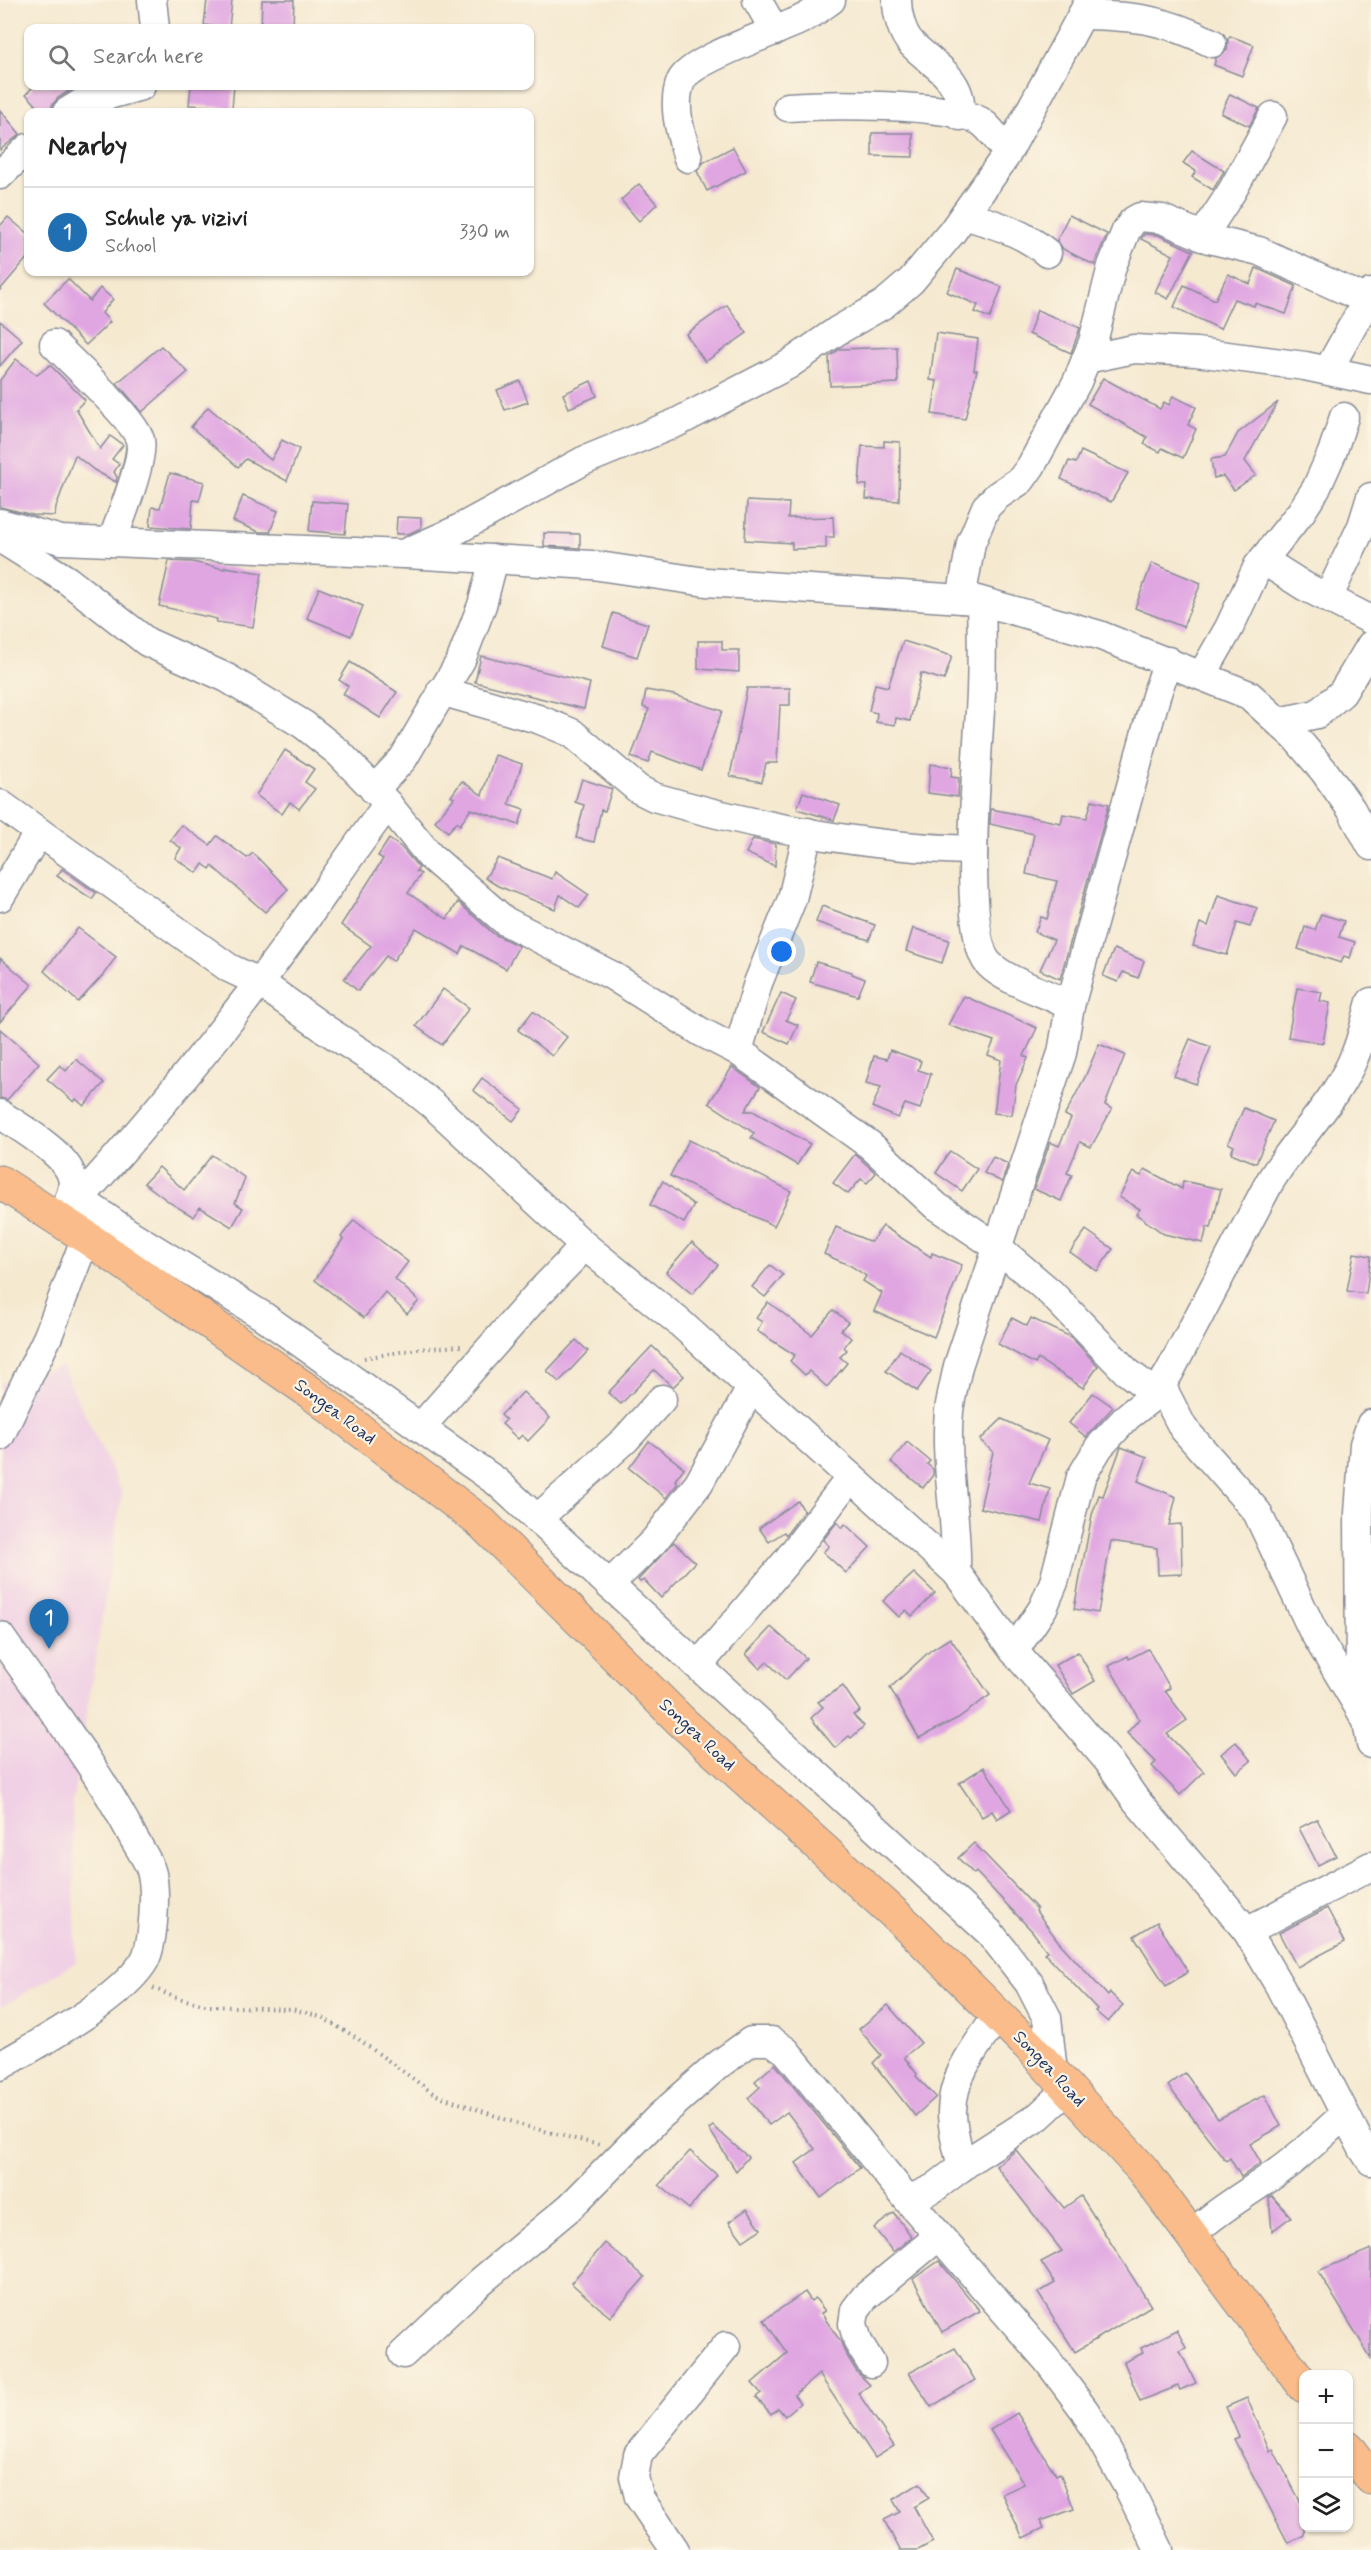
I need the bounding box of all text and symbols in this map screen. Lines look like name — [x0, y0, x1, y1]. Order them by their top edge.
search box — [24, 24, 534, 90]
icon: search — [45, 41, 78, 74]
text: Search here — [93, 43, 204, 71]
text: Nearby — [48, 130, 127, 164]
text: Schule ya vizivi — [105, 205, 247, 233]
text: 1 — [63, 219, 72, 246]
text: 330 m — [459, 219, 510, 246]
text: School — [105, 233, 157, 260]
your location — [767, 937, 796, 966]
street label: Songea Road — [289, 1373, 381, 1451]
pin: 1 — [29, 1600, 68, 1649]
street label: Songea Road — [653, 1693, 740, 1777]
street label: Songea Road — [1007, 2026, 1091, 2113]
map controls — [1299, 2370, 1353, 2532]
button: + — [1299, 2370, 1353, 2424]
button: − — [1299, 2424, 1353, 2478]
button: layers — [1299, 2478, 1353, 2532]

